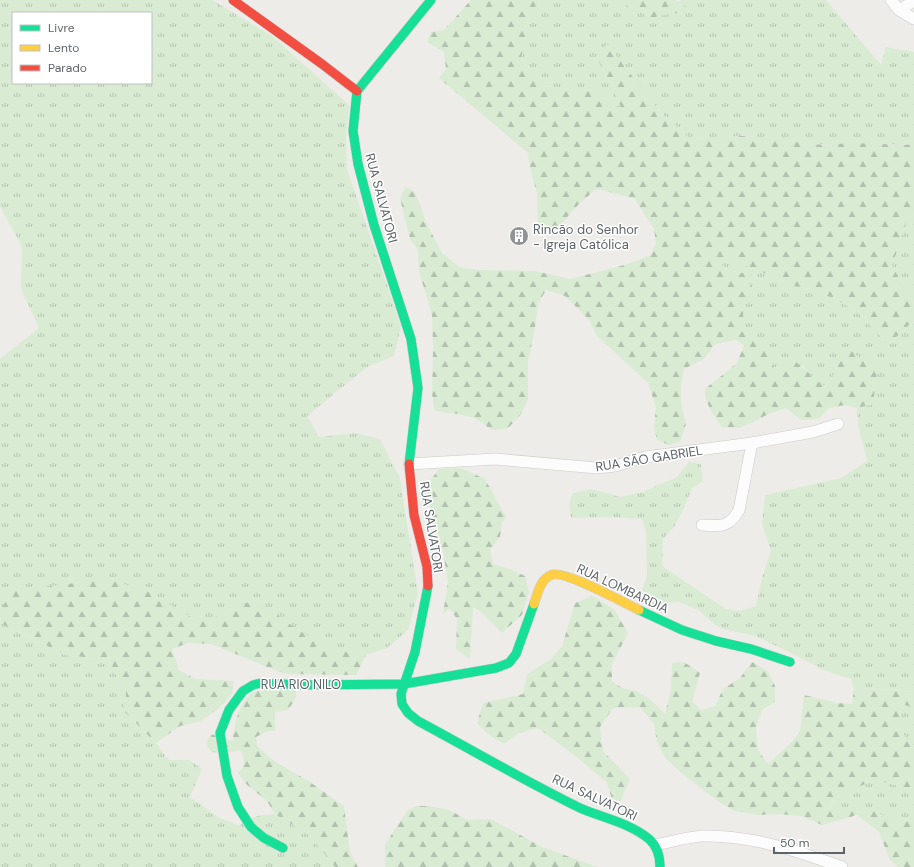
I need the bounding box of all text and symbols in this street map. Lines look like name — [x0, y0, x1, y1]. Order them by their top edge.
legend — [12, 12, 152, 84]
text: Livre — [48, 20, 75, 36]
text: Lento — [48, 40, 79, 56]
text: Parado — [48, 60, 87, 76]
street label: RUA SALVATORI — [361, 151, 402, 245]
place label: Rincão do Senhor - Igreja Católica — [533, 221, 639, 253]
building icon: Rincão do Senhor - Igreja Católica — [508, 225, 530, 247]
street label: RUA SÃO GABRIEL — [594, 442, 704, 475]
street label: RUA SALVATORI — [416, 480, 447, 574]
street label: RUA LOMBARDIA — [574, 560, 672, 617]
street label: RUA RIO NILO — [261, 676, 341, 693]
street label: RUA SALVATORI — [549, 770, 640, 825]
scale bar — [774, 829, 844, 855]
text: 50 m — [780, 835, 809, 851]

